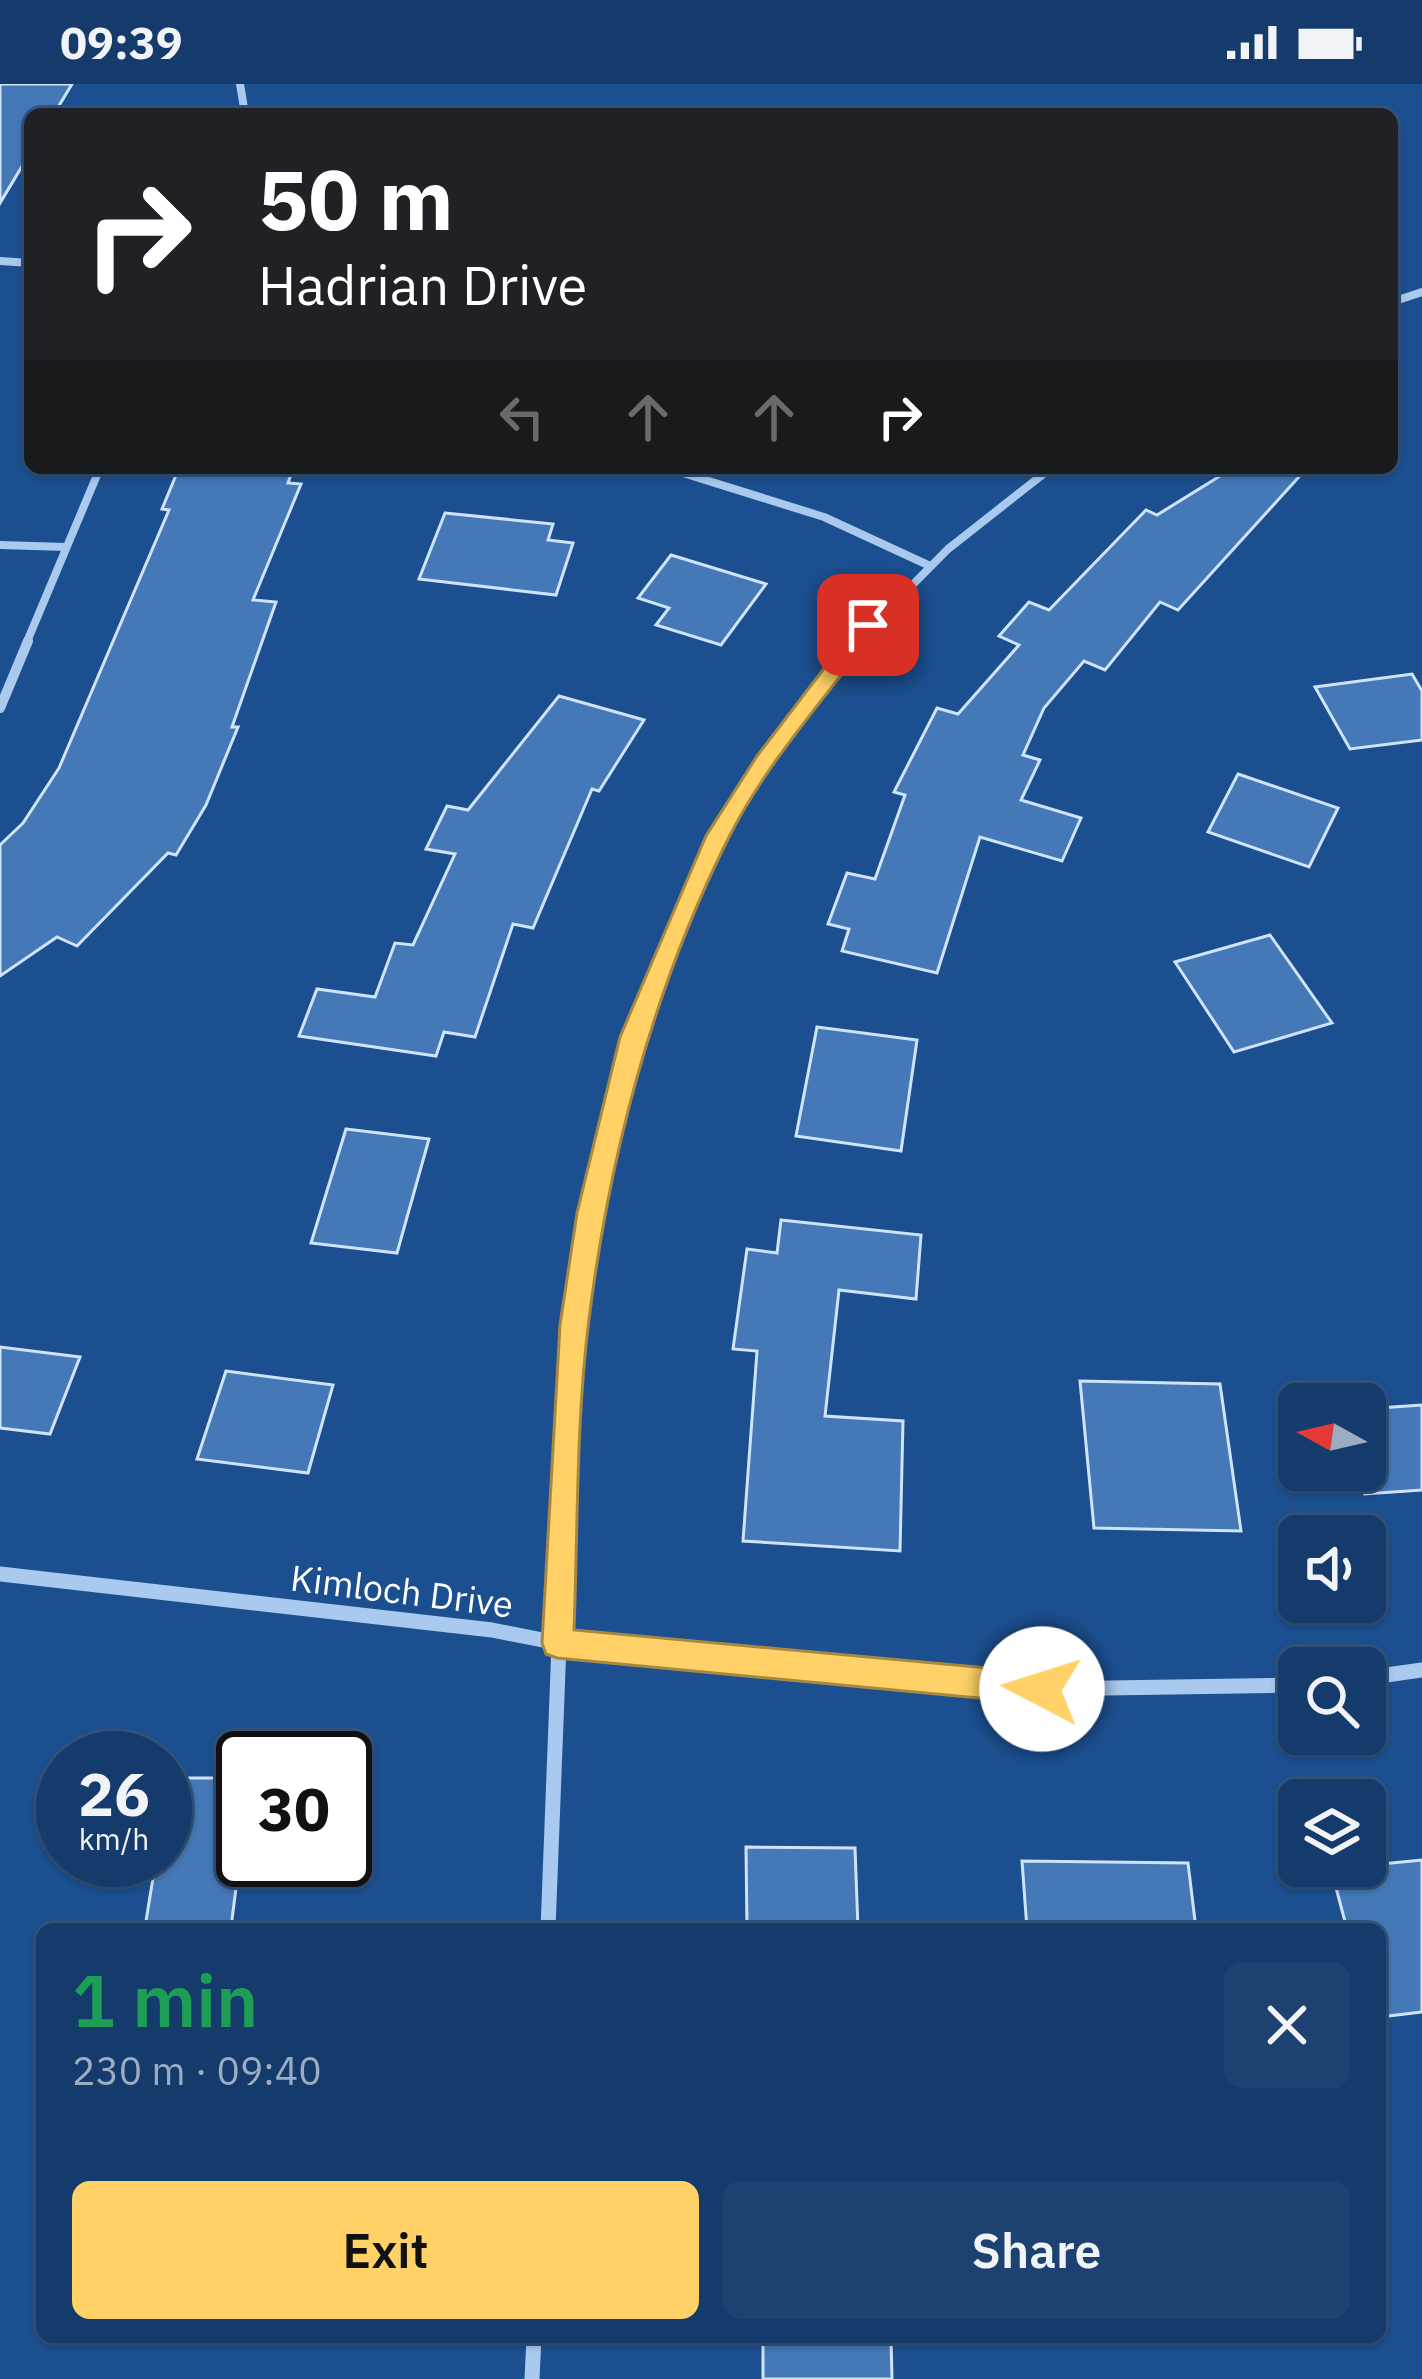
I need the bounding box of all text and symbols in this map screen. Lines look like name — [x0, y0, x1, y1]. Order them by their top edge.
text: 09:39 — [60, 13, 183, 71]
text: 50 m — [258, 144, 454, 253]
icon: right — [60, 156, 216, 312]
text: Hadrian Drive — [258, 250, 587, 320]
icon: left — [489, 384, 555, 450]
icon: ahead — [615, 384, 681, 450]
icon: ahead — [741, 384, 807, 450]
icon: right — [867, 384, 933, 450]
pin — [817, 574, 919, 676]
icon: arrive — [835, 592, 901, 658]
north arrow — [1278, 1383, 1386, 1491]
map controls — [1278, 1383, 1386, 1887]
button: sound — [1278, 1515, 1386, 1623]
street label: Kimloch Drive — [288, 1554, 516, 1627]
position arrow — [979, 1626, 1105, 1752]
button: search — [1278, 1647, 1386, 1755]
speed limit sign: 30 — [216, 1731, 372, 1887]
text: 26 — [78, 1754, 150, 1833]
button: layers — [1278, 1779, 1386, 1887]
text: km/h — [79, 1819, 149, 1858]
text: 1 min — [72, 1953, 258, 2047]
button: close — [1224, 1962, 1350, 2088]
text: 230 m · 09:40 — [72, 2045, 322, 2096]
button: Exit — [72, 2181, 699, 2319]
button: Share — [723, 2181, 1350, 2319]

